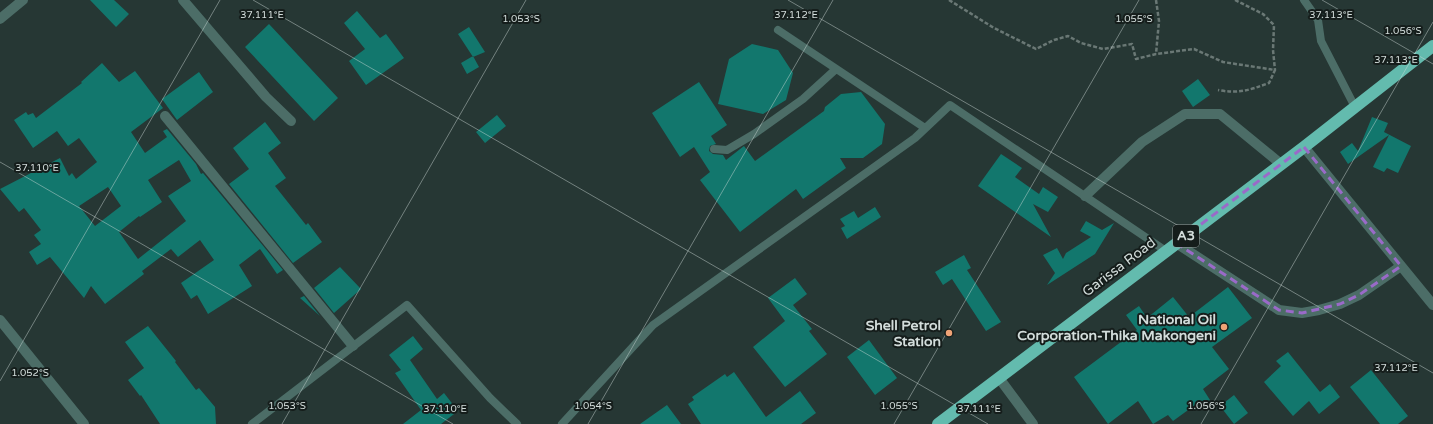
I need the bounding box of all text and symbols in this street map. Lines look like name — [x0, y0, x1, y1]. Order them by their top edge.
text: 37.111°E — [240, 9, 284, 21]
text: 37.112°E — [774, 9, 818, 21]
text: 37.113°E — [1309, 9, 1353, 21]
text: 1.053°S — [502, 13, 540, 25]
text: 1.055°S — [1115, 13, 1153, 25]
text: 1.056°S — [1384, 25, 1422, 37]
text: 37.113°E — [1374, 54, 1418, 66]
text: 37.110°E — [15, 162, 59, 174]
road number: A3 — [1173, 225, 1199, 247]
street label: Garissa Road — [1079, 234, 1159, 300]
place label: National Oil Corporation-Thika Makongeni — [1017, 311, 1216, 344]
place label: Shell Petrol Station — [866, 317, 941, 350]
marker: National Oil Corporation-Thika Makongeni — [1219, 322, 1229, 332]
marker: Shell Petrol Station — [944, 328, 954, 338]
text: 37.112°E — [1374, 362, 1418, 374]
text: 1.052°S — [11, 367, 49, 379]
text: 1.053°S — [268, 400, 306, 412]
text: 1.054°S — [574, 400, 612, 412]
text: 1.055°S — [880, 400, 918, 412]
text: 1.056°S — [1187, 400, 1225, 412]
text: 37.110°E — [423, 403, 467, 415]
text: 37.111°E — [957, 403, 1001, 415]

